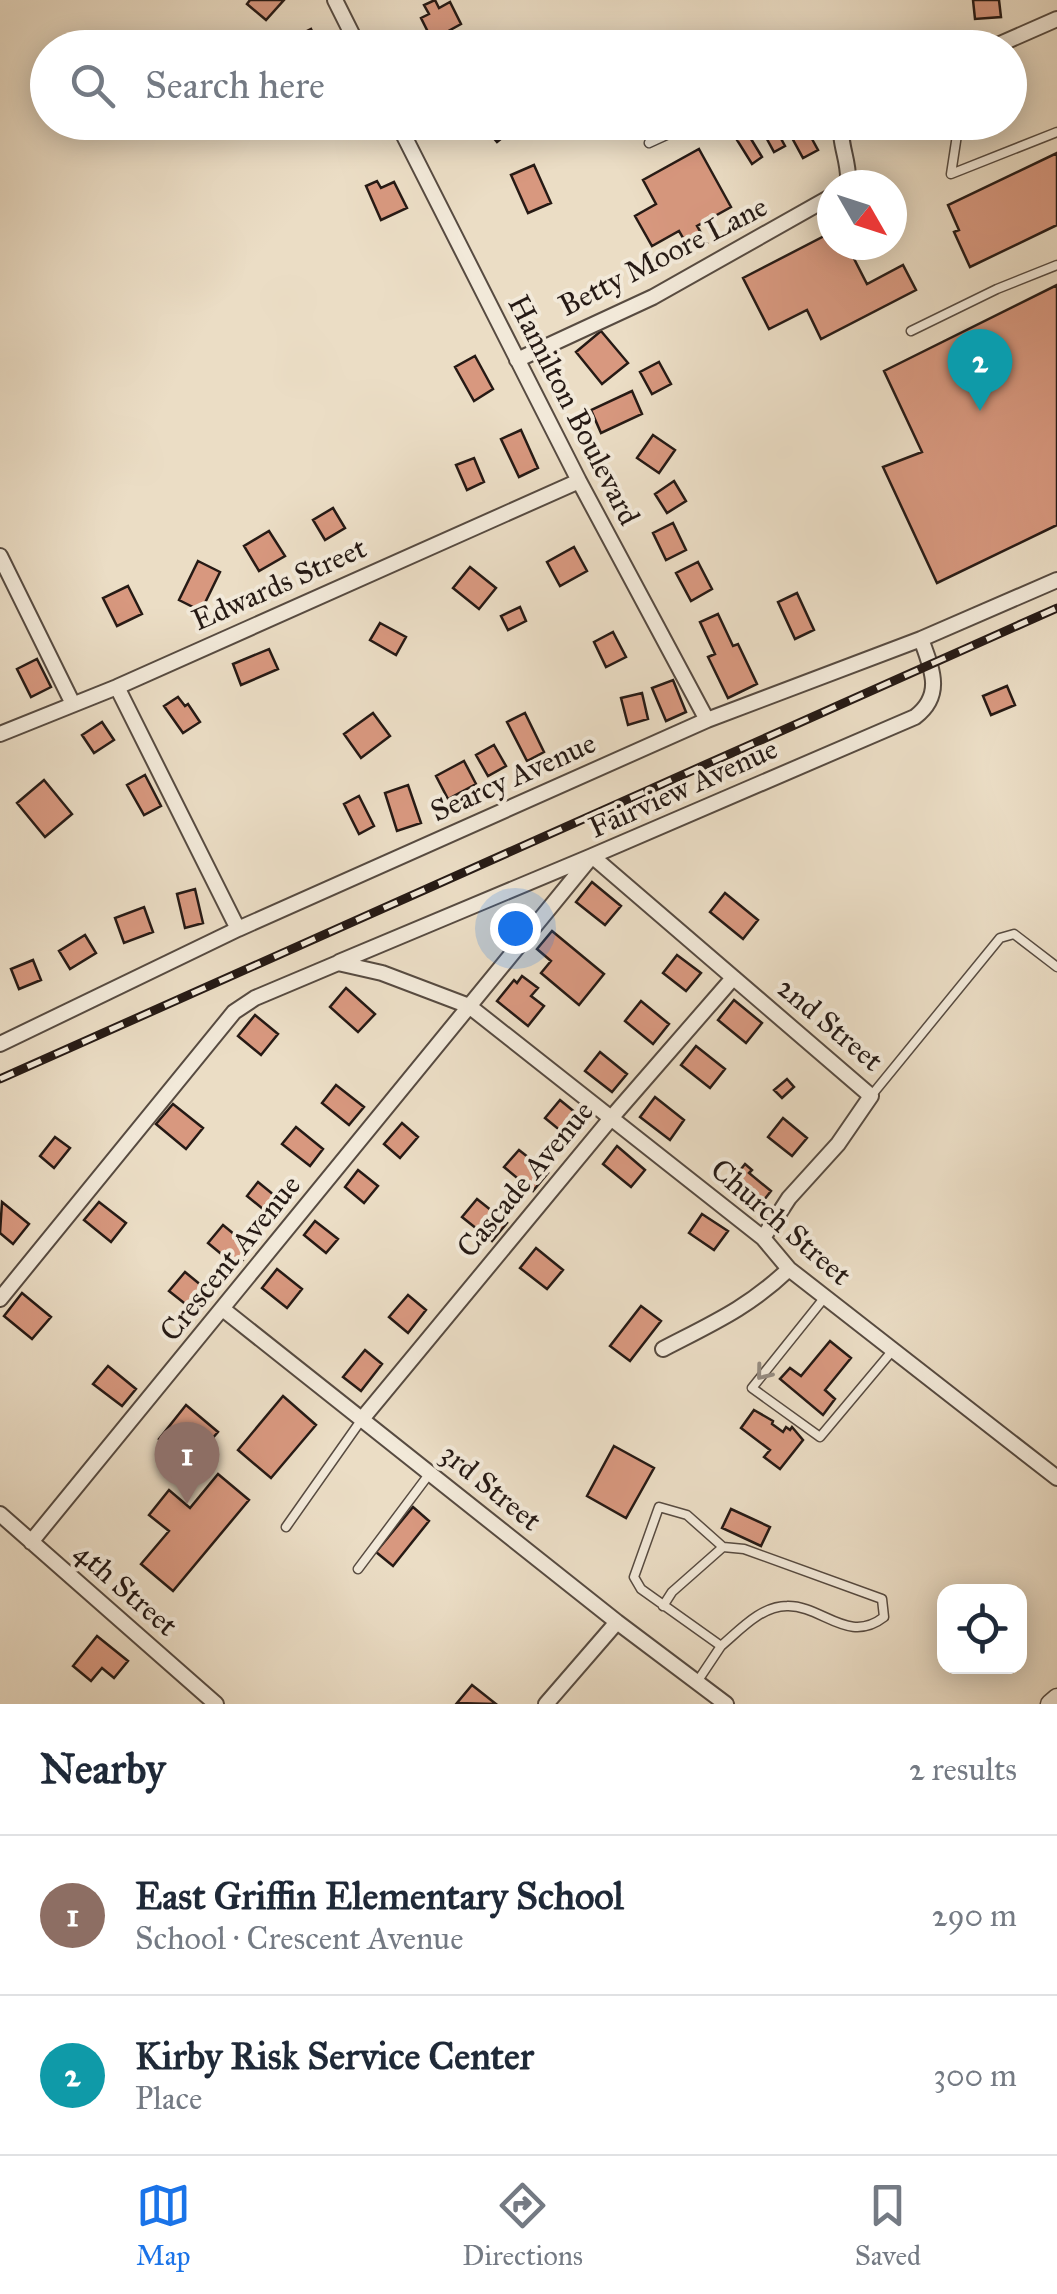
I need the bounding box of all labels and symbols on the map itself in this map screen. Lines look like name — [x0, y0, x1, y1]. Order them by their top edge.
north arrow — [817, 170, 907, 260]
street label: Betty Moore Lane — [553, 188, 773, 324]
street label: Hamilton Boulevard — [500, 289, 648, 531]
pin: 2 — [948, 328, 1012, 411]
street label: Edwards Street — [186, 529, 372, 638]
street label: Searcy Avenue — [425, 725, 601, 829]
street label: Fairview Avenue — [583, 730, 783, 846]
your location — [490, 903, 541, 954]
street label: 2nd Street — [770, 969, 891, 1079]
street label: Cascade Avenue — [449, 1093, 601, 1265]
street label: Church Street — [703, 1151, 859, 1293]
street label: Crescent Avenue — [152, 1168, 308, 1348]
one-way arrow — [757, 1362, 775, 1380]
pin: 1 — [154, 1422, 220, 1504]
street label: 3rd Street — [433, 1436, 549, 1539]
street label: 4th Street — [67, 1534, 185, 1644]

